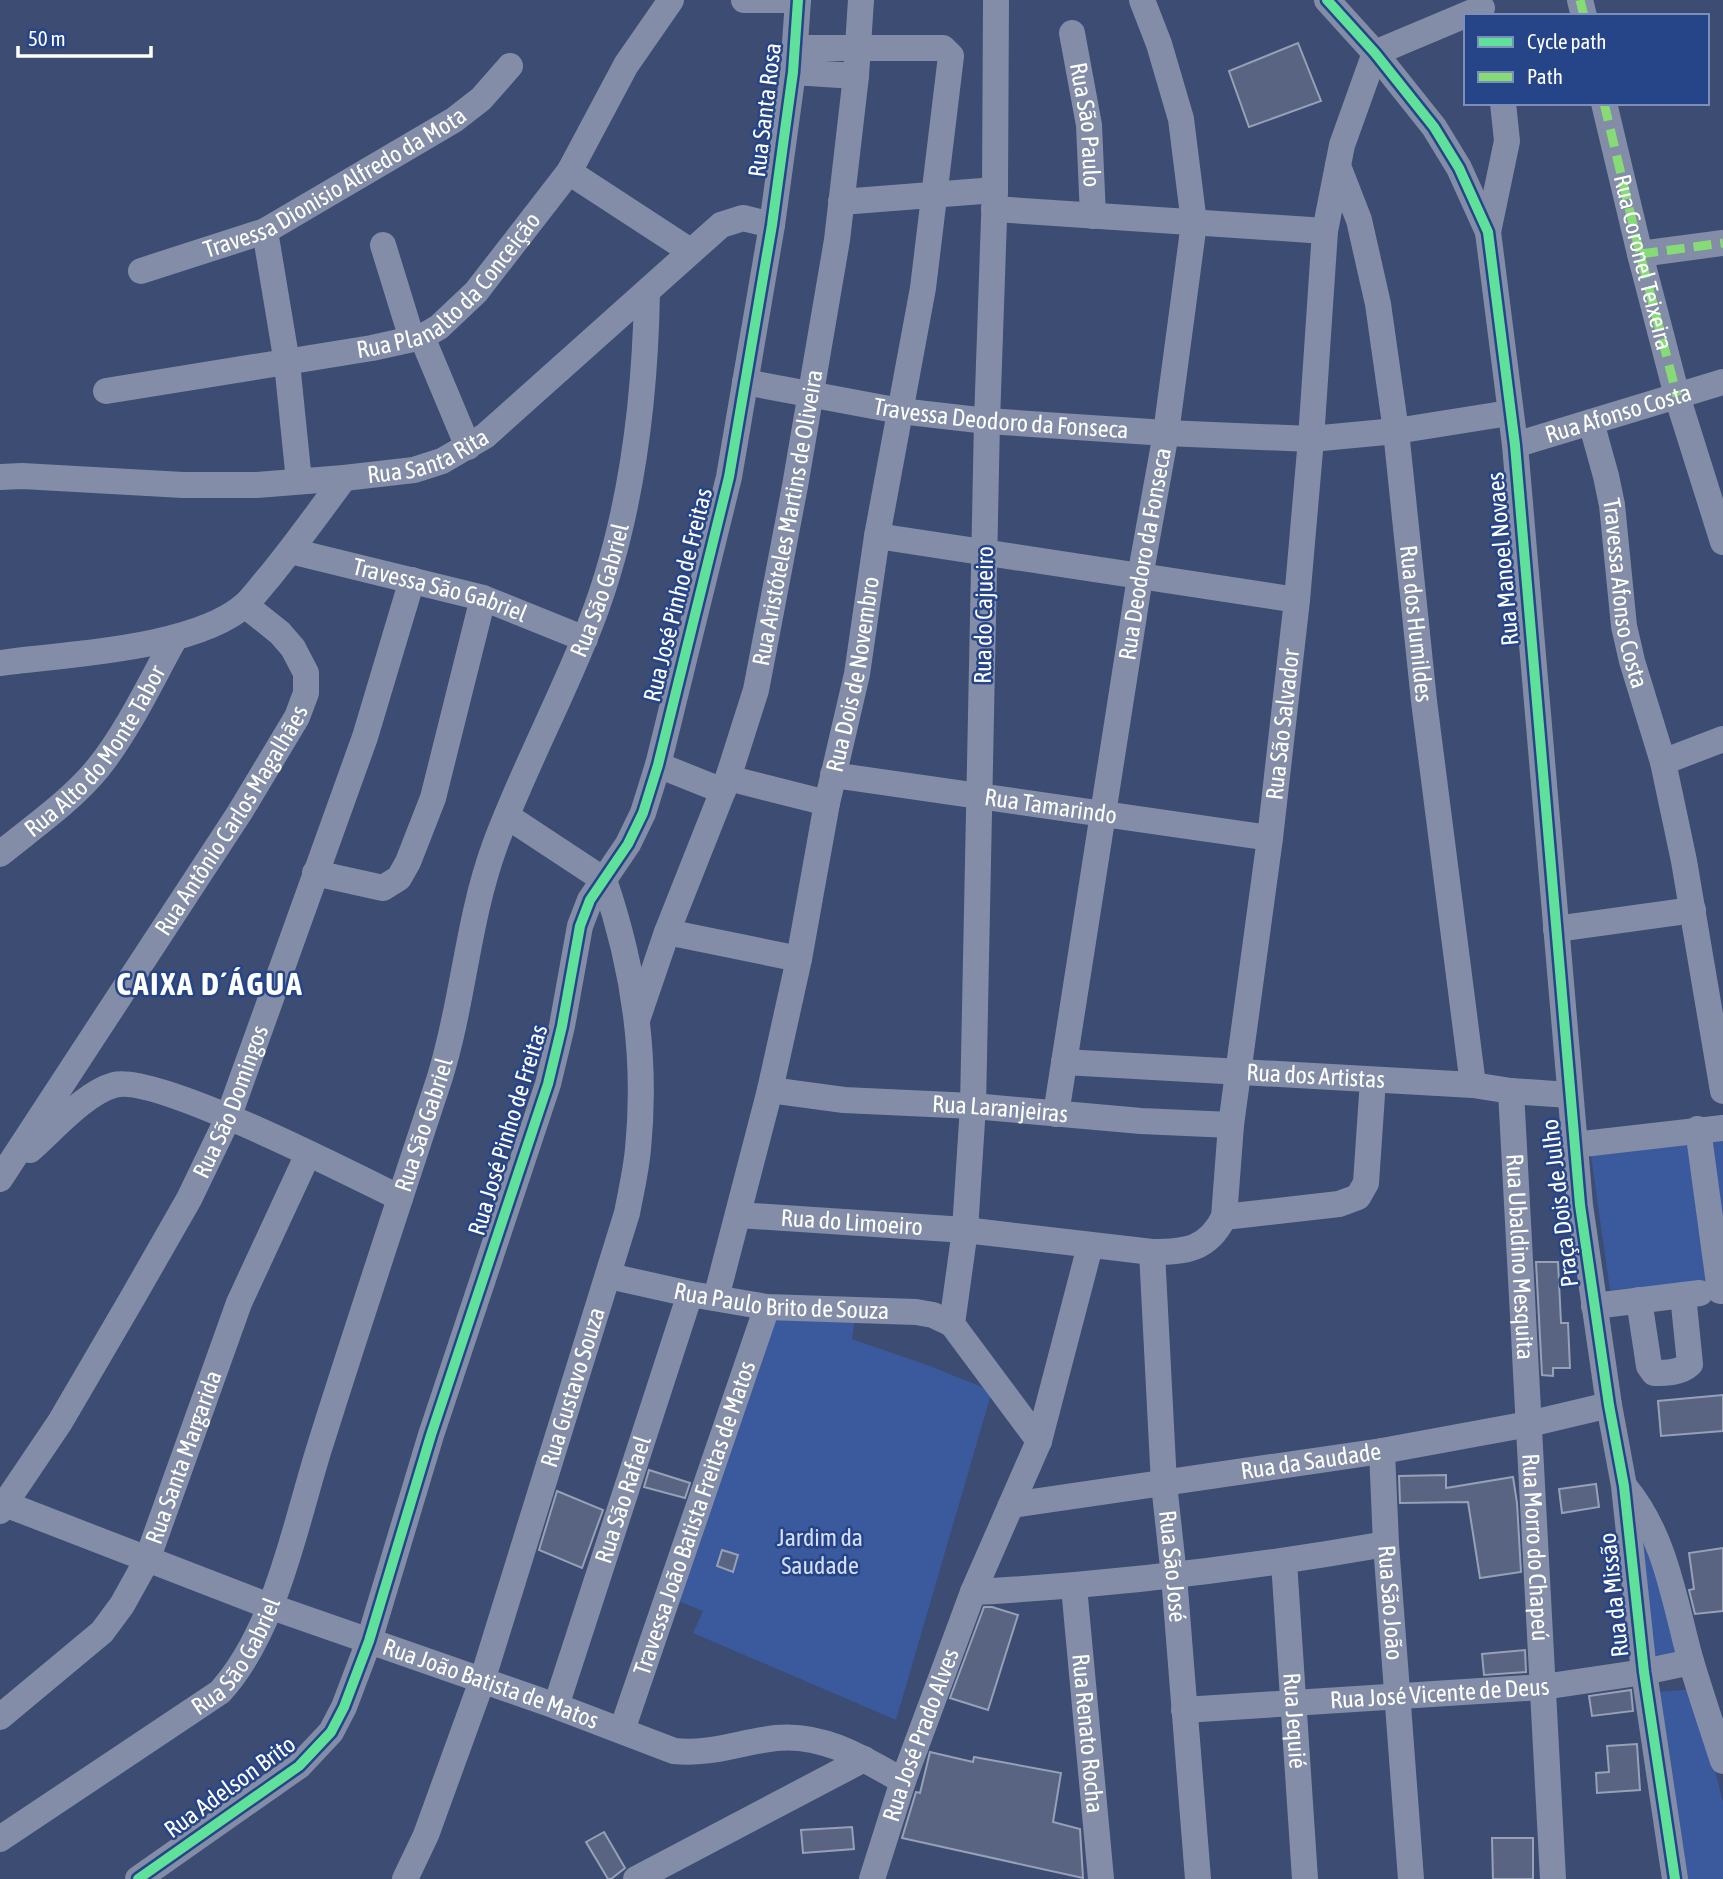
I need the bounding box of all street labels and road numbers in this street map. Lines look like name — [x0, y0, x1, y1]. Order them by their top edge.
street label: Rua Santa Rosa — [743, 41, 786, 179]
street label: Rua São Paulo — [1065, 60, 1106, 188]
street label: Travessa Dionisio Alfredo da Mota — [200, 102, 471, 263]
street label: Rua Coronel Teixeira — [1609, 172, 1678, 353]
street label: Rua Planalto da Conceição — [354, 207, 546, 363]
street label: Rua Aristóteles Martins de Oliveira — [747, 367, 828, 668]
street label: Rua Afonso Costa — [1542, 378, 1694, 448]
street label: Travessa Deodoro da Fonseca — [871, 392, 1129, 443]
street label: Rua Santa Rita — [366, 423, 493, 488]
street label: Rua Deodoro da Fonseca — [1113, 446, 1176, 662]
street label: Rua Manoel Novaes — [1481, 471, 1524, 647]
street label: Rua José Pinho de Freitas — [638, 485, 717, 704]
street label: Travessa Afonso Costa — [1598, 496, 1654, 691]
street label: Rua São Gabriel — [565, 520, 634, 661]
street label: Rua dos Humildes — [1395, 544, 1438, 703]
street label: Rua do Cajueiro — [969, 546, 998, 684]
street label: Travessa São Gabriel — [350, 553, 532, 628]
street label: Rua Dois de Novembro — [821, 575, 884, 775]
street label: Rua São Salvador — [1260, 646, 1304, 801]
street label: Rua Alto do Monte Tabor — [19, 660, 171, 842]
street label: Rua Antônio Carlos Magalhães — [149, 702, 313, 940]
street label: Rua Tamarindo — [983, 783, 1119, 829]
street label: Rua José Pinho de Freitas — [463, 1021, 552, 1239]
street label: Rua São Domingos — [187, 1022, 273, 1182]
street label: Rua São Gabriel — [389, 1054, 458, 1195]
street label: Rua dos Artistas — [1246, 1058, 1386, 1093]
street label: Rua Laranjeiras — [932, 1090, 1069, 1127]
street label: Praça Dois de Julho — [1536, 1118, 1583, 1289]
street label: Rua Ubaldino Mesquita — [1501, 1153, 1539, 1360]
street label: Rua do Limoeiro — [780, 1204, 924, 1240]
street label: Rua Paulo Brito de Souza — [671, 1277, 890, 1324]
street label: Rua Gustavo Souza — [535, 1304, 610, 1471]
street label: Travessa João Batista Freitas de Matos — [628, 1357, 761, 1679]
street label: Rua Santa Margarida — [140, 1367, 227, 1547]
street label: Rua São Rafael — [589, 1432, 656, 1566]
street label: Rua da Saudade — [1239, 1437, 1383, 1484]
street label: Rua Morro do Chapeú — [1517, 1453, 1554, 1642]
street label: Rua São José — [1154, 1509, 1192, 1623]
street label: Rua da Missão — [1594, 1532, 1633, 1659]
street label: Rua São João — [1373, 1544, 1409, 1661]
street label: Rua São Gabriel — [186, 1593, 286, 1720]
street label: Rua João Batista de Matos — [379, 1633, 603, 1734]
street label: Rua José Prado Alves — [877, 1645, 964, 1825]
street label: Rua Renato Rocha — [1067, 1652, 1109, 1814]
street label: Rua Jequié — [1278, 1672, 1312, 1769]
street label: Rua José Vicente de Deus — [1329, 1672, 1551, 1714]
street label: Rua Adelson Brito — [159, 1730, 300, 1843]

